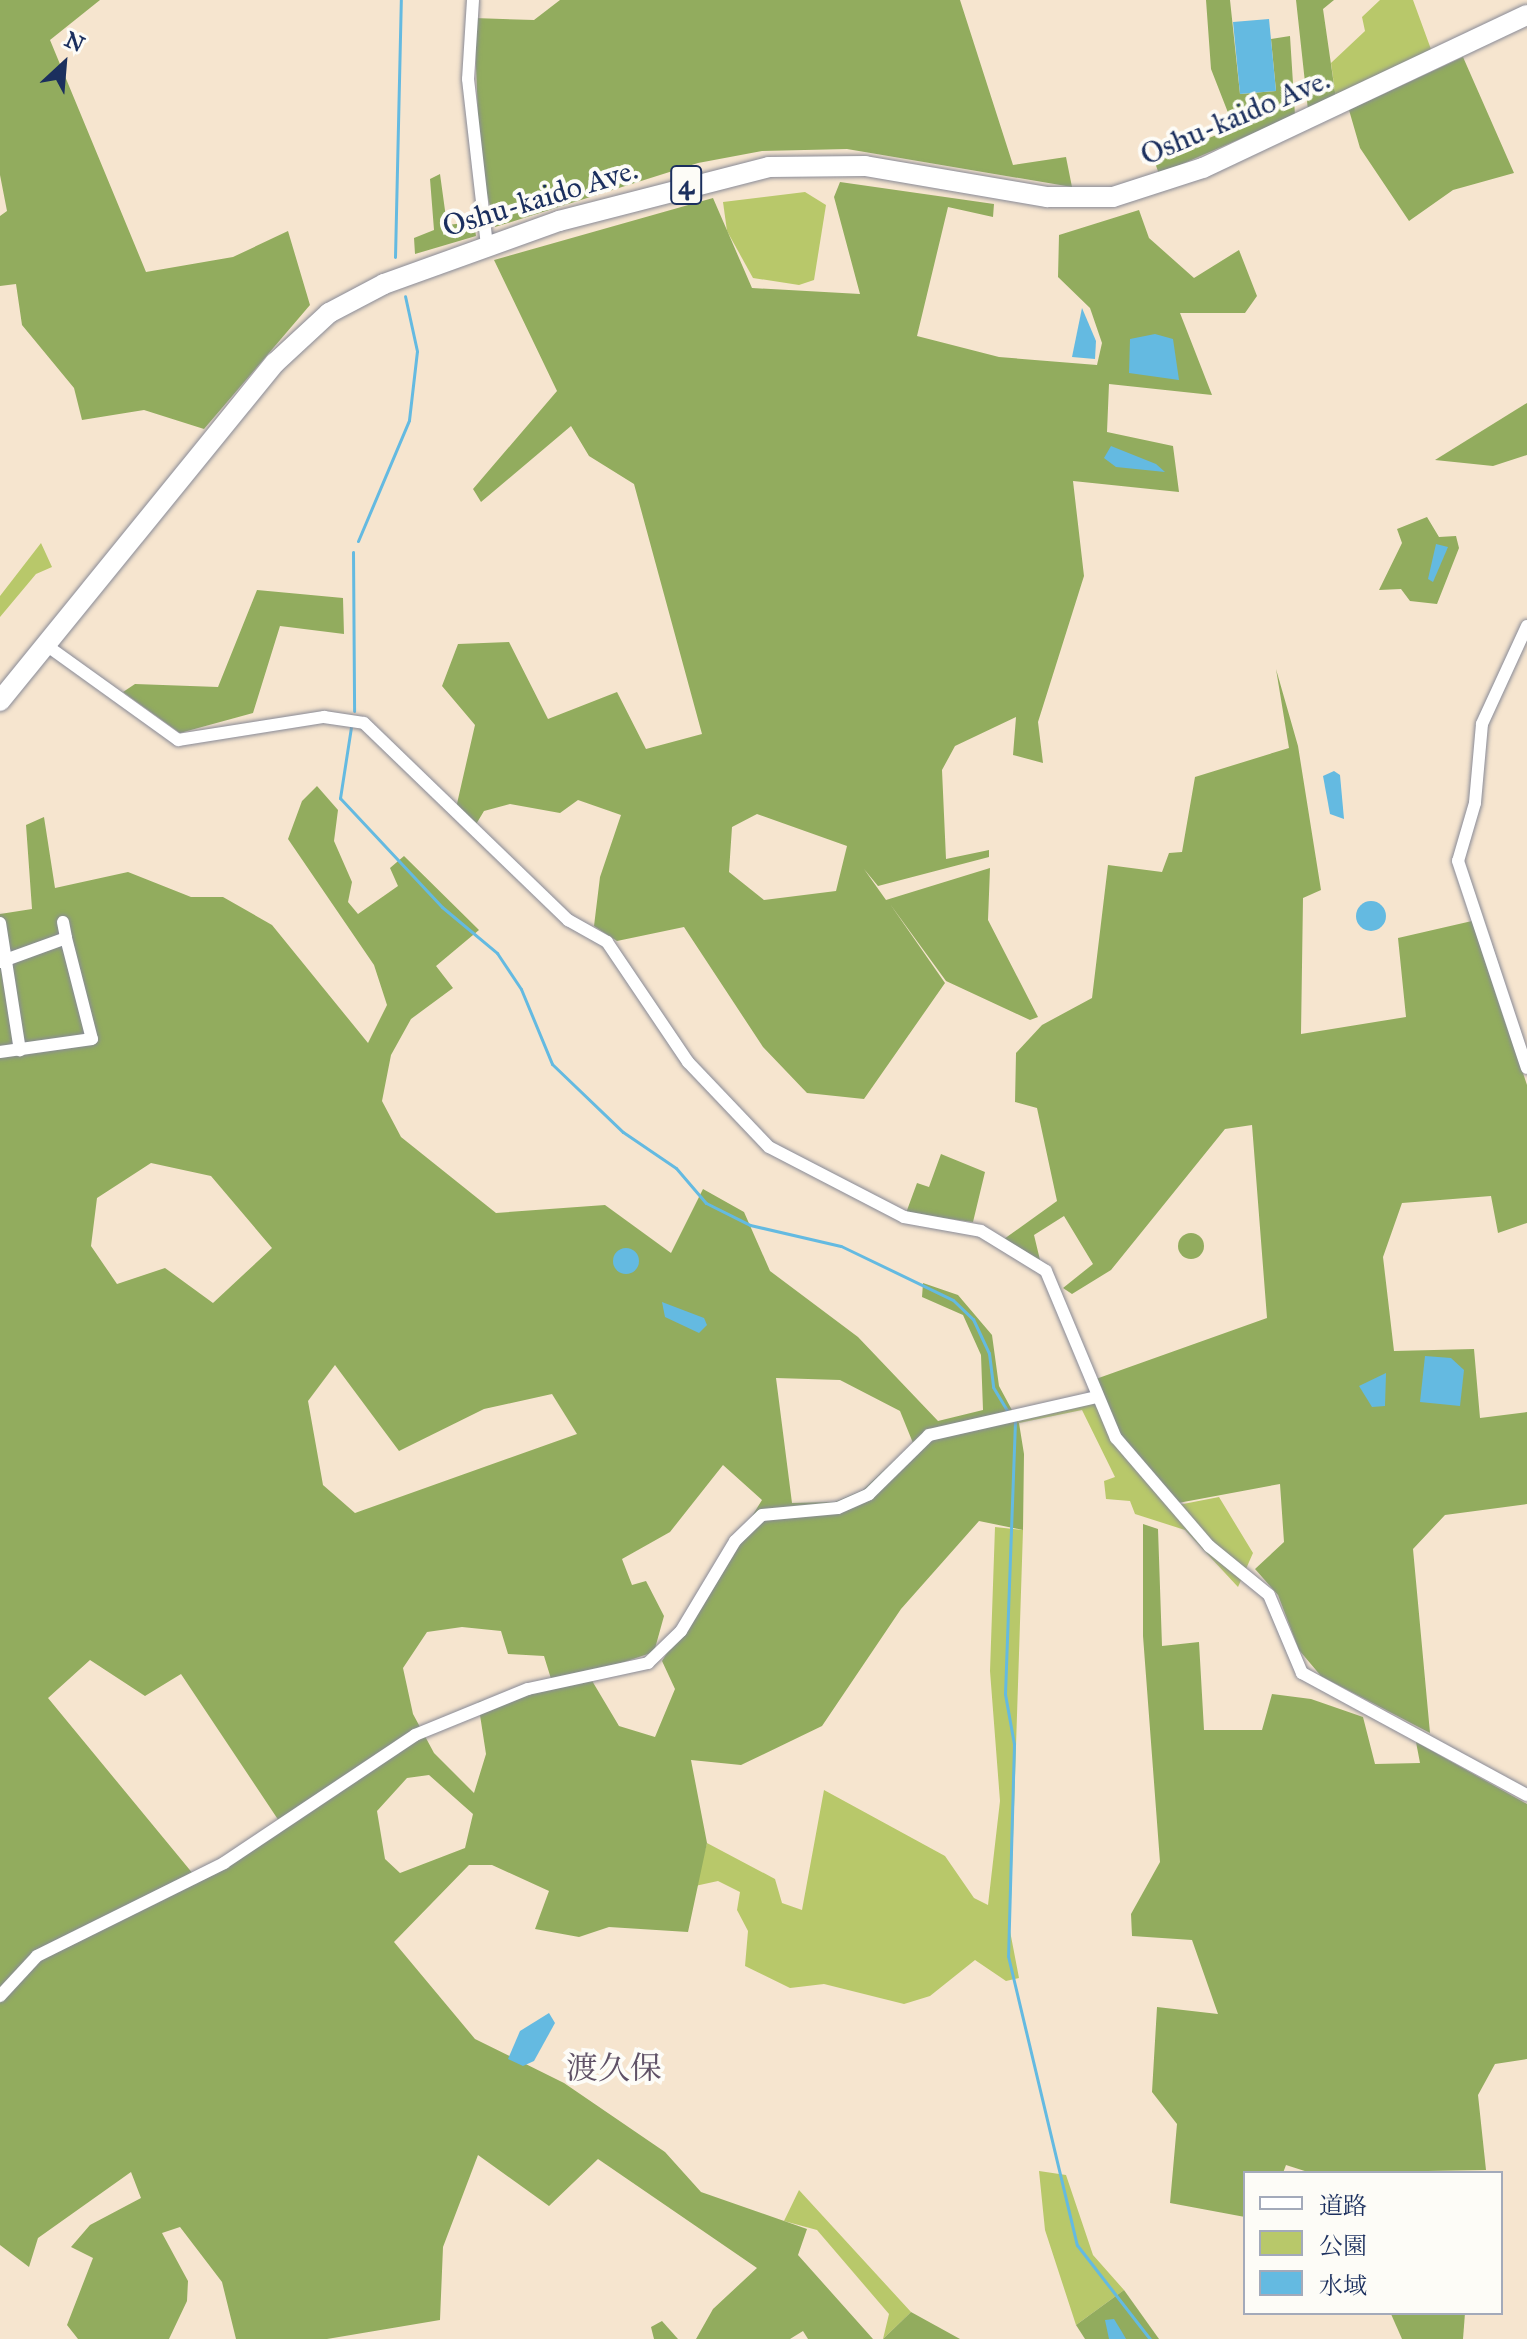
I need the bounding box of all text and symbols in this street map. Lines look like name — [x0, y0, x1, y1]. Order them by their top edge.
north arrow — [24, 24, 104, 104]
text: N — [60, 26, 89, 58]
street label: Oshu-kaido Ave. — [1135, 61, 1335, 173]
street label: Oshu-kaido Ave. — [438, 151, 642, 245]
road number: 4 — [670, 161, 702, 209]
district label: 渡久保 — [566, 2050, 662, 2088]
legend — [1243, 2171, 1503, 2315]
text: 道路 — [1319, 2191, 1367, 2221]
text: 公園 — [1319, 2231, 1367, 2261]
text: 水域 — [1319, 2271, 1367, 2301]

